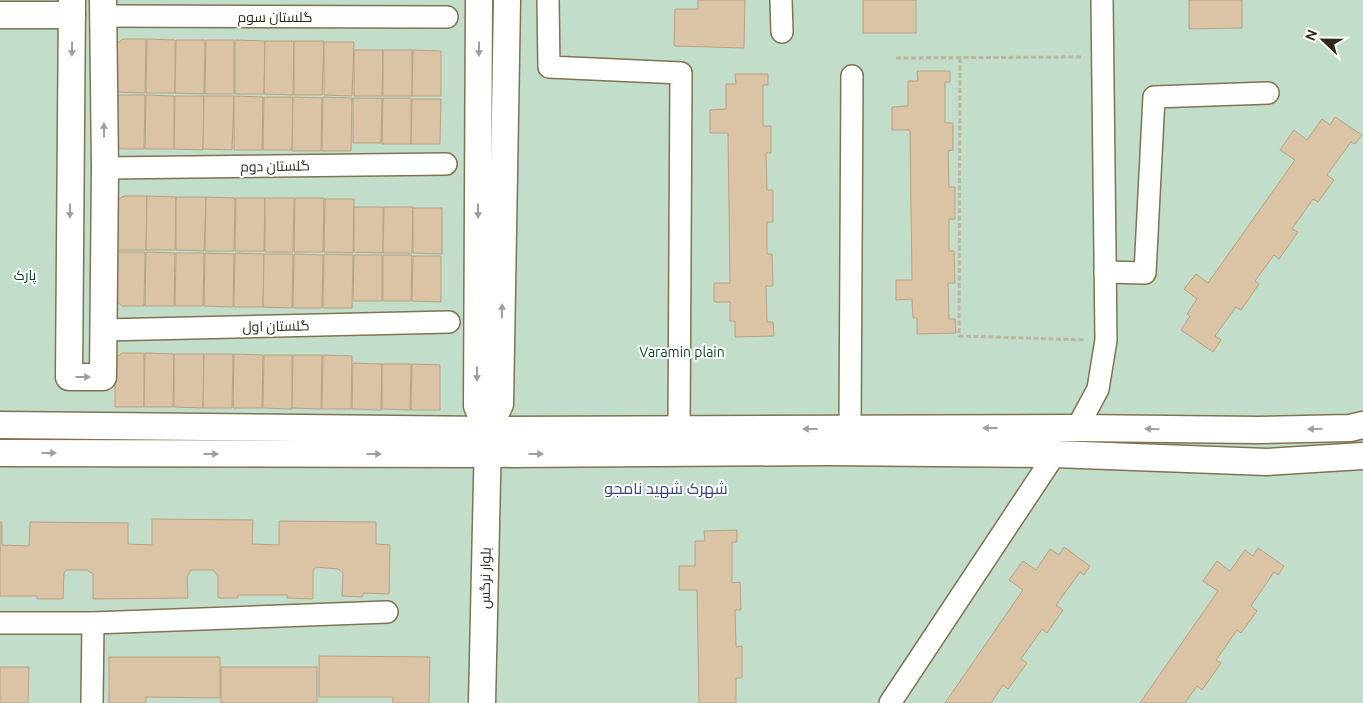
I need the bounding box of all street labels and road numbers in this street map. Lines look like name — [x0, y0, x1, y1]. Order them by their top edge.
street label: گلستان سوم — [238, 9, 313, 27]
street label: گلستان دوم — [240, 157, 310, 177]
street label: گلستان اول — [242, 317, 310, 336]
street label: بلوار نرگس — [476, 547, 494, 609]

